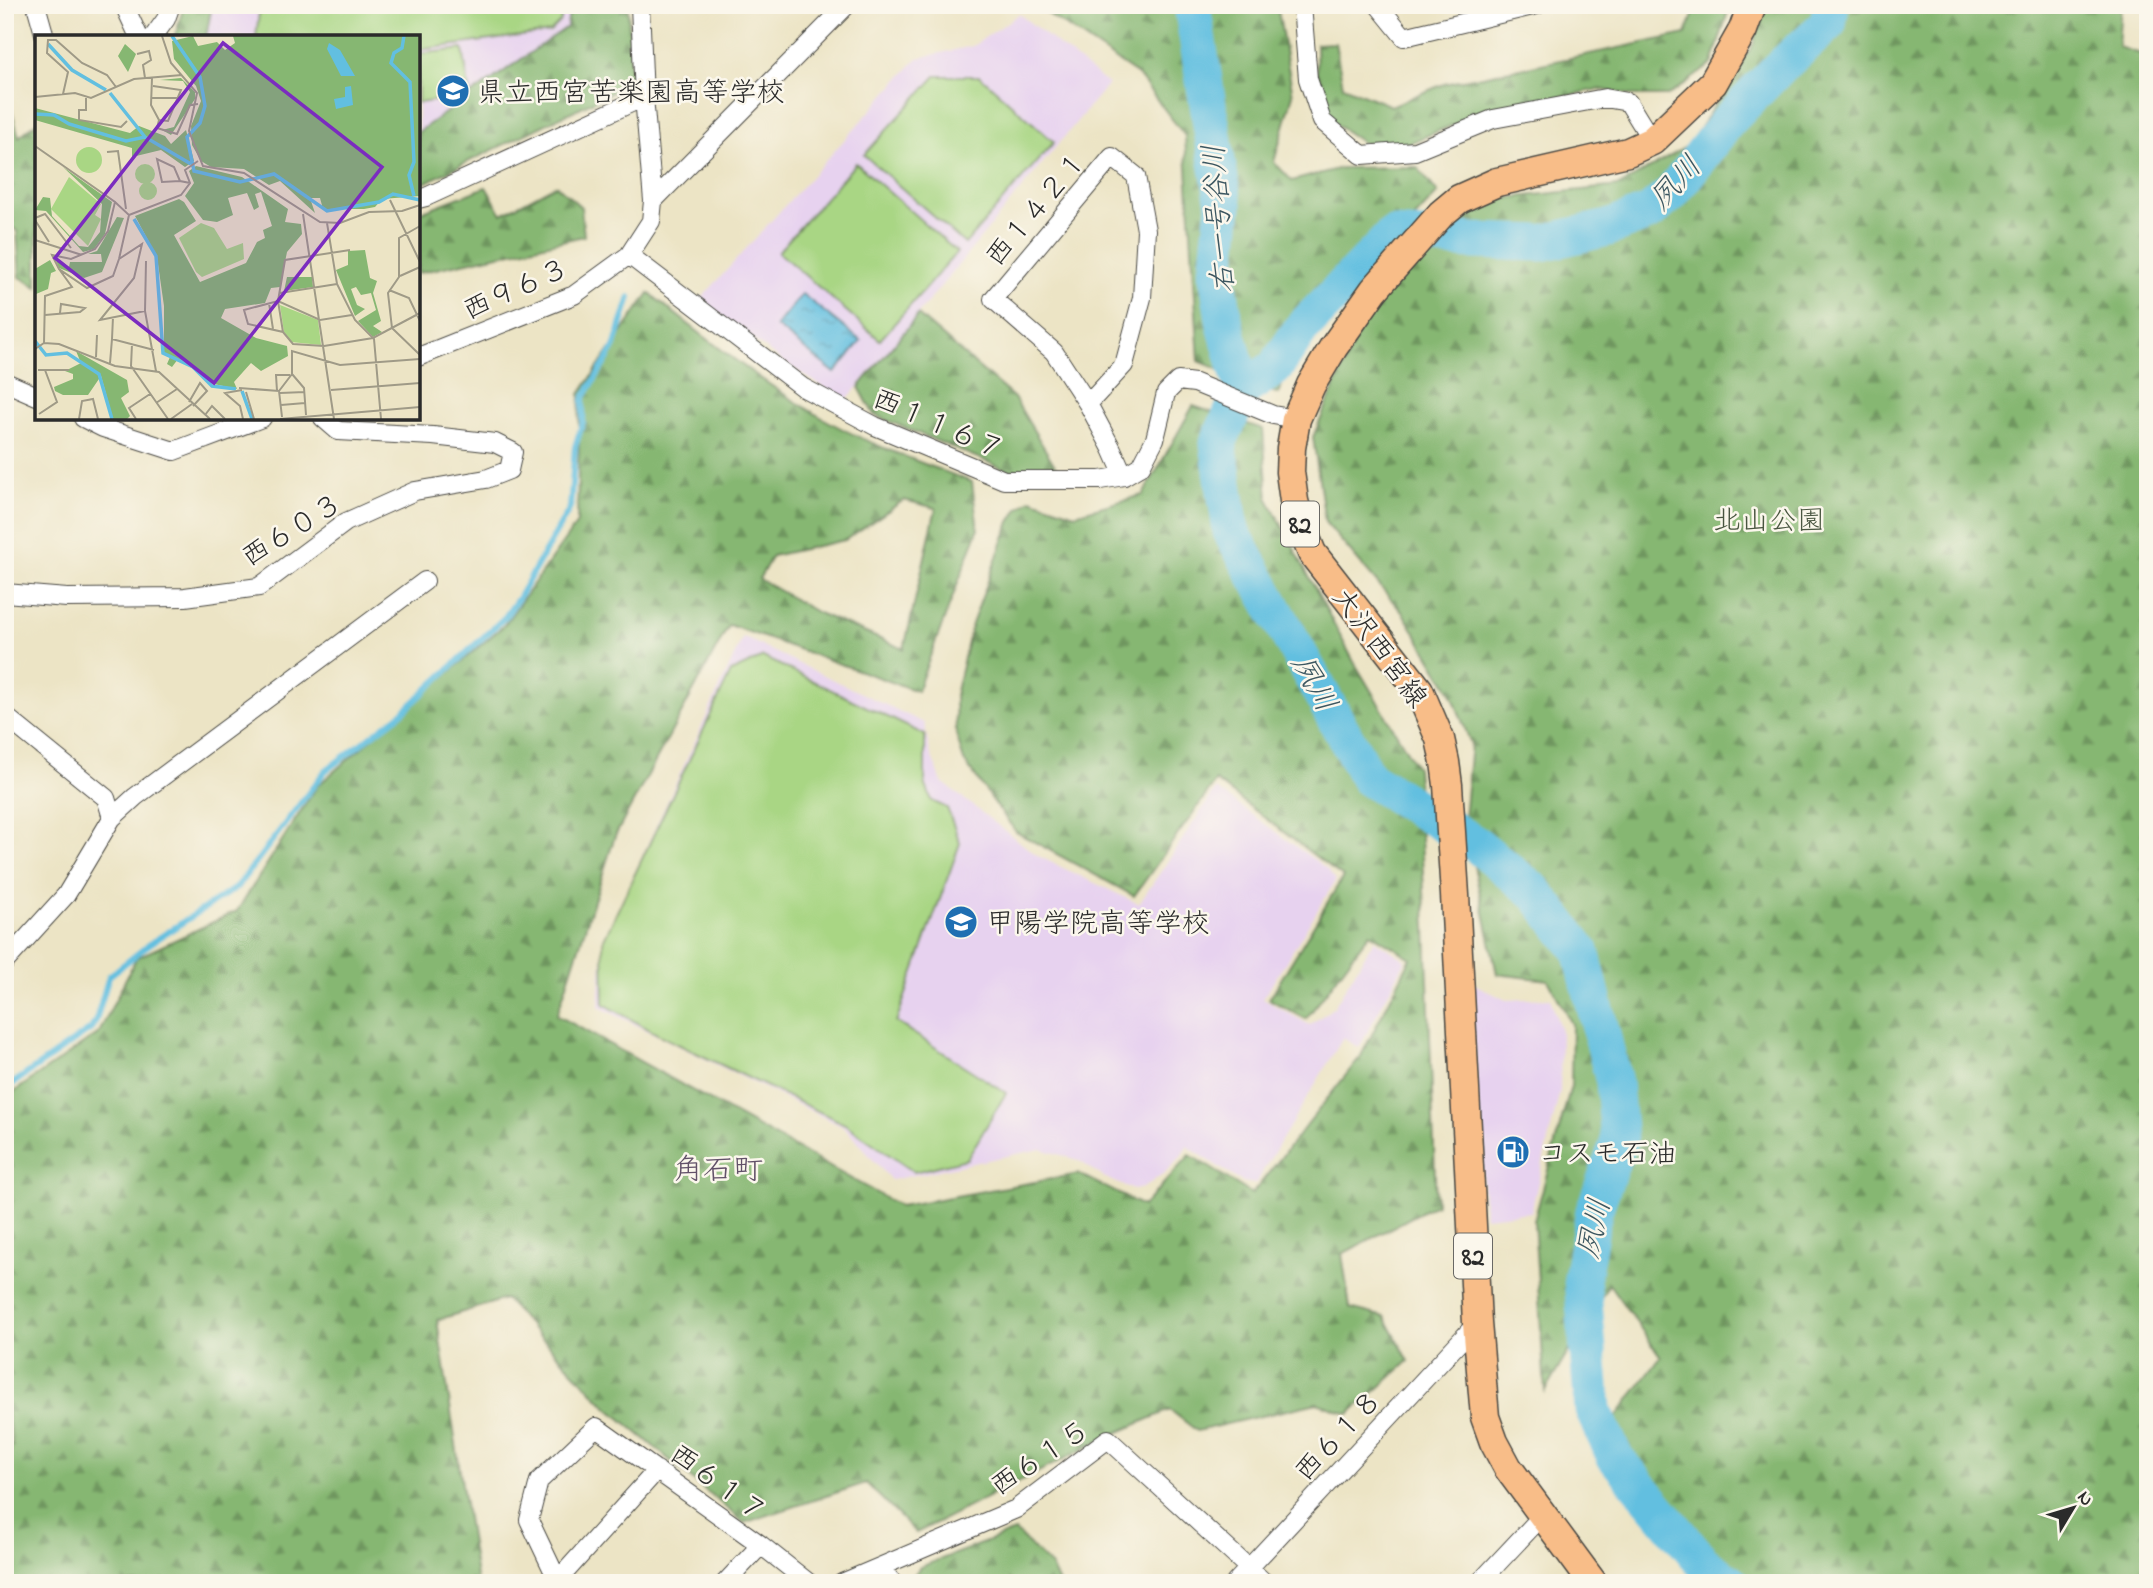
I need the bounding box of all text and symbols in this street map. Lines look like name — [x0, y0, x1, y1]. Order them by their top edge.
inset map — [35, 35, 420, 420]
school or university icon: 県立西宮苦楽園高等学校 — [434, 72, 472, 110]
place label: 県立西宮苦楽園高等学校 — [477, 74, 785, 115]
water label: 右一号谷川 — [1194, 142, 1248, 295]
street label: 西１４２１ — [977, 143, 1098, 277]
water label: 夙川 — [1641, 147, 1714, 221]
street label: 西９６３ — [457, 250, 576, 333]
street label: 西１１６７ — [865, 380, 1010, 472]
street label: 西６０３ — [234, 485, 351, 579]
road number: 82 — [1281, 502, 1319, 546]
park label: 北山公園 — [1713, 502, 1825, 543]
street label: 大沢西宮線 — [1320, 580, 1436, 718]
water label: 夙川 — [1279, 648, 1346, 721]
school or university icon: 甲陽学院高等学校 — [942, 903, 980, 941]
place label: 甲陽学院高等学校 — [986, 905, 1210, 946]
fuel station icon: コスモ石油 — [1494, 1133, 1532, 1171]
place label: コスモ石油 — [1538, 1135, 1677, 1176]
district label: 角石町 — [673, 1150, 763, 1194]
water label: 夙川 — [1568, 1194, 1624, 1263]
road number: 82 — [1454, 1233, 1492, 1278]
street label: 西６１８ — [1286, 1382, 1393, 1492]
street label: 西６１５ — [983, 1412, 1099, 1508]
street label: 西６１７ — [660, 1435, 774, 1534]
north arrow — [2038, 1472, 2108, 1542]
text: N — [2070, 1486, 2099, 1513]

